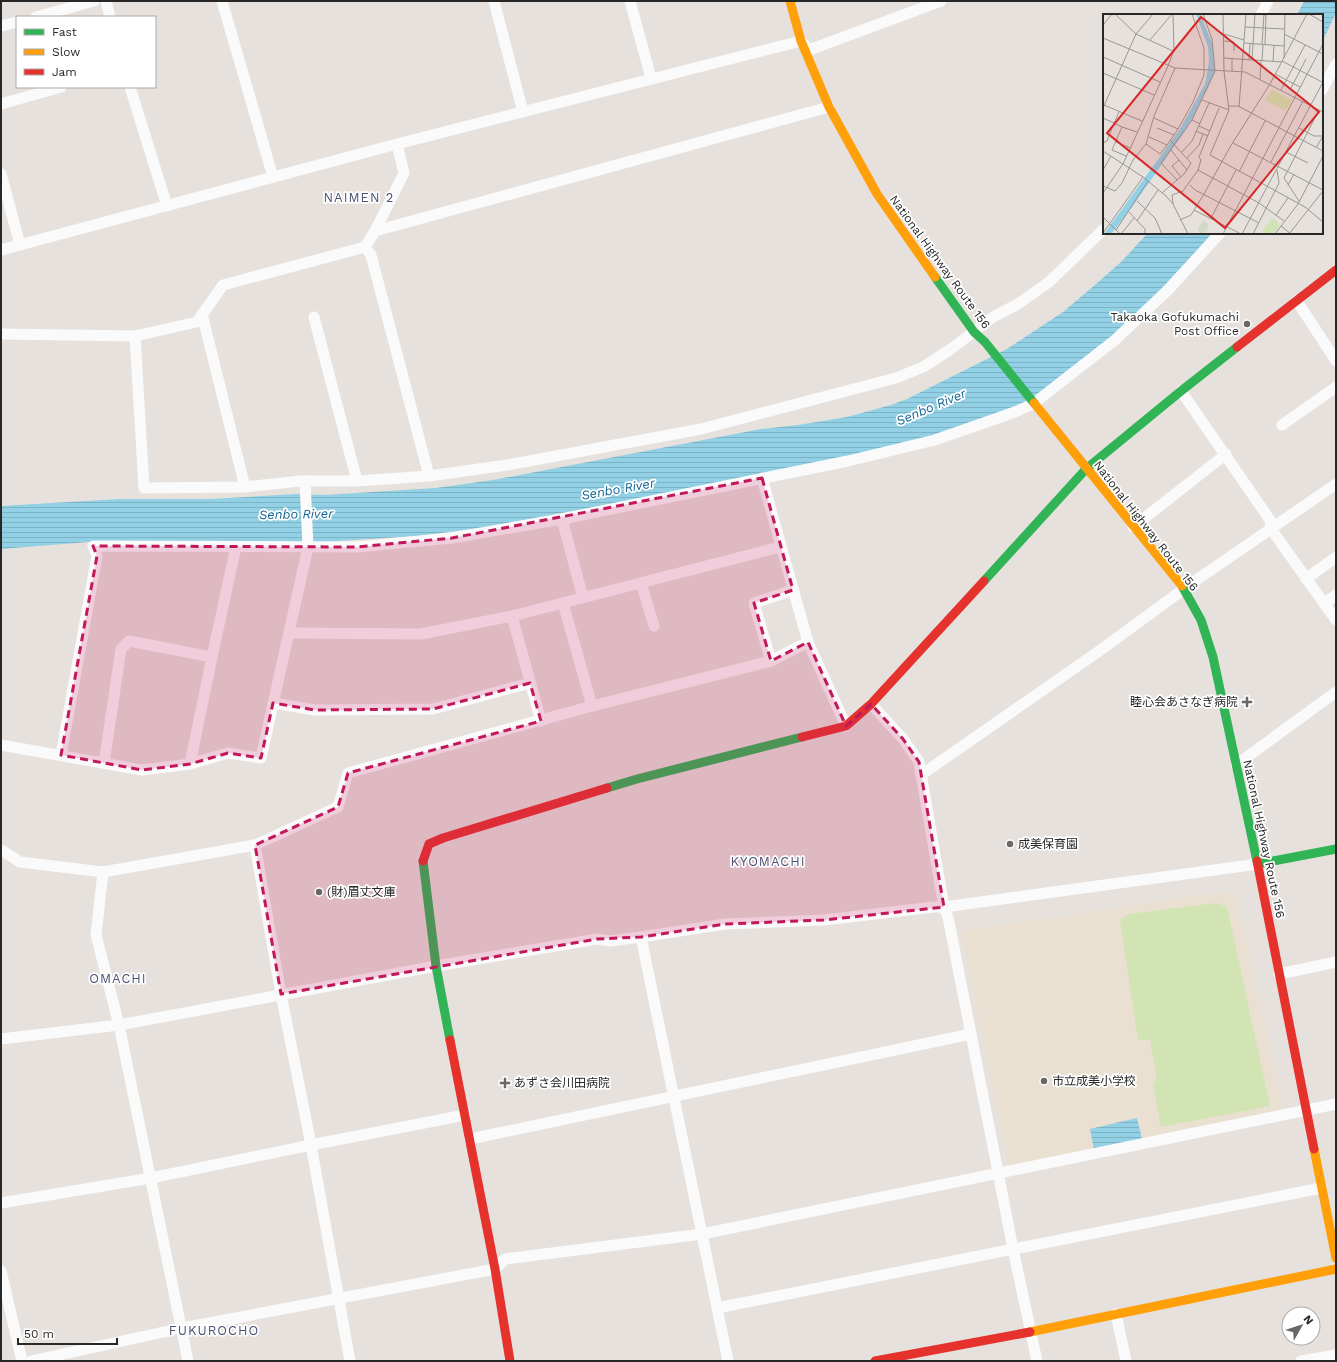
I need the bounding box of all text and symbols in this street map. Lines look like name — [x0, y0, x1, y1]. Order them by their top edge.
inset map — [1103, 14, 1323, 234]
legend — [16, 16, 156, 88]
text: Fast — [52, 25, 77, 39]
text: Slow — [52, 45, 80, 59]
text: Jam — [52, 65, 77, 79]
district label: NAIMEN 2 — [324, 190, 394, 205]
street label: National Highway Route 156 — [887, 193, 993, 331]
place label: Takaoka Gofukumachi Post Office — [1111, 310, 1239, 338]
marker: Takaoka Gofukumachi Post Office — [1242, 319, 1252, 329]
water label: Senbo River — [894, 385, 969, 428]
street label: National Highway Route 156 — [1091, 458, 1201, 594]
water label: Senbo River — [580, 475, 657, 503]
water label: Senbo River — [259, 506, 334, 522]
place label: 睦心会あさなぎ病院 — [1130, 695, 1238, 709]
marker: 睦心会あさなぎ病院 — [1241, 696, 1253, 708]
street label: National Highway Route 156 — [1240, 759, 1288, 919]
place label: 成美保育園 — [1018, 837, 1078, 851]
marker: 成美保育園 — [1005, 839, 1015, 849]
district label: KYOMACHI — [730, 854, 806, 869]
place label: (財)眉丈文庫 — [327, 885, 395, 899]
marker: (財)眉丈文庫 — [314, 887, 324, 897]
district label: OMACHI — [89, 971, 147, 986]
place label: 市立成美小学校 — [1052, 1074, 1136, 1088]
place label: あずさ会川田病院 — [514, 1076, 610, 1090]
marker: 市立成美小学校 — [1039, 1076, 1049, 1086]
marker: あずさ会川田病院 — [499, 1077, 511, 1089]
north arrow — [1281, 1306, 1321, 1346]
text: N — [1301, 1313, 1316, 1327]
scale bar — [18, 1320, 117, 1346]
district label: FUKUROCHO — [169, 1323, 259, 1338]
text: 50 m — [24, 1327, 54, 1341]

